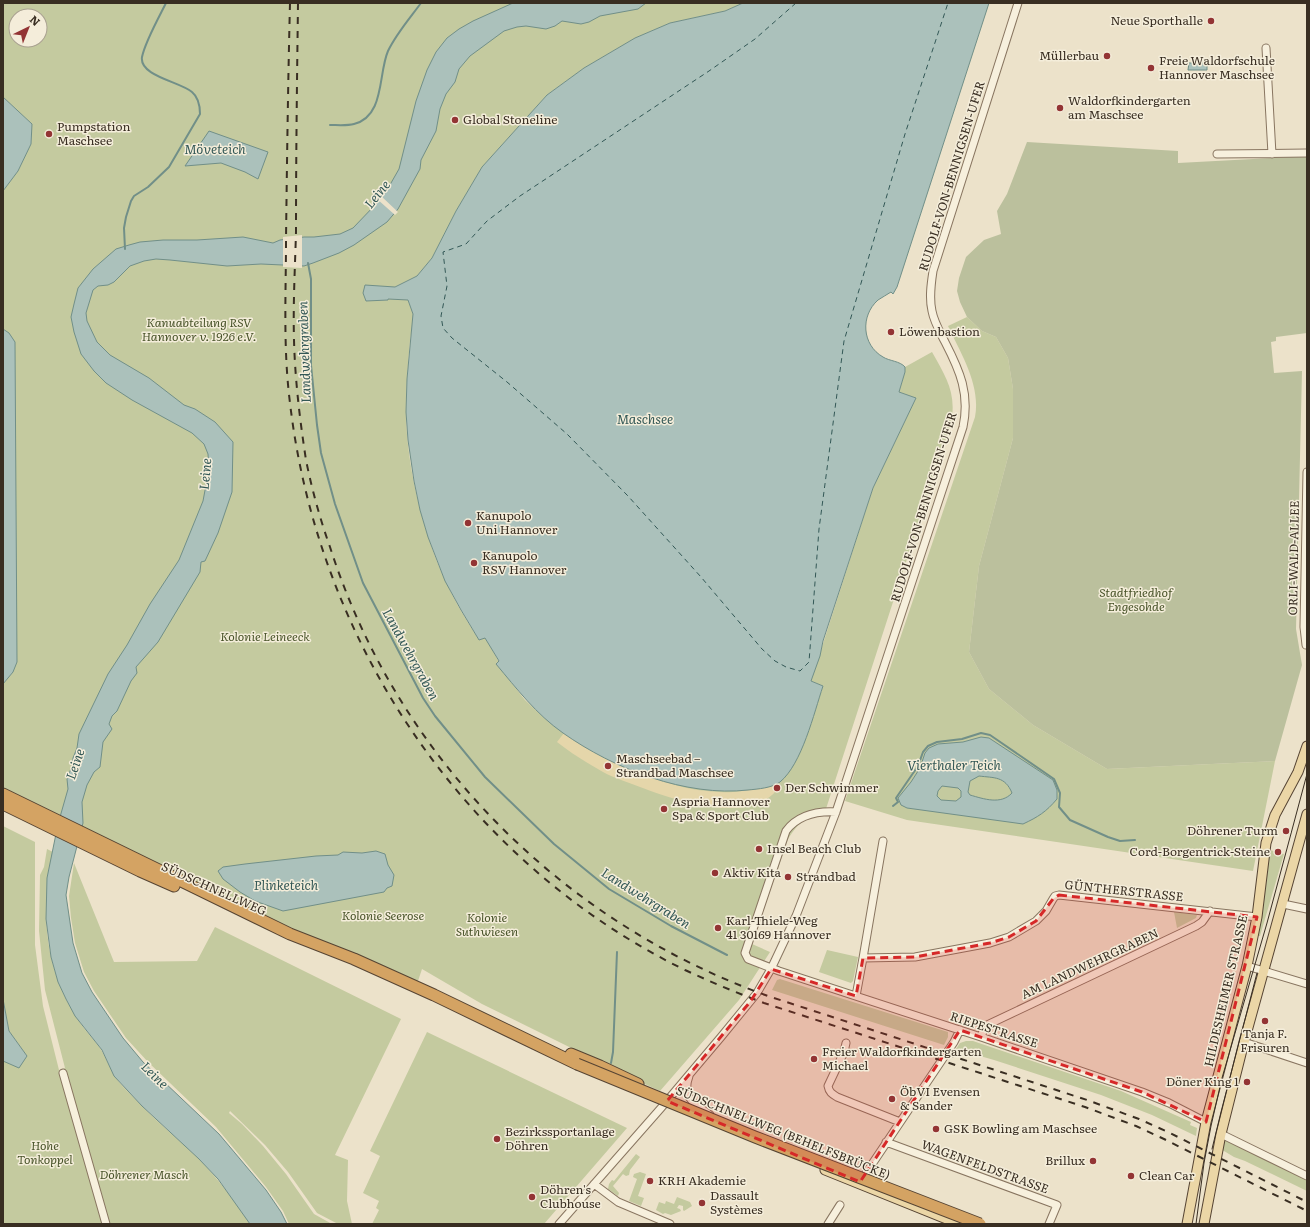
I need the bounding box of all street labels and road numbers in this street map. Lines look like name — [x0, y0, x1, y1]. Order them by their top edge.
street label: RUDOLF-VON-BENNIGSEN-UFER — [913, 78, 989, 273]
street label: RUDOLF-VON-BENNIGSEN-UFER — [885, 409, 961, 604]
street label: ORLI-WALD-ALLEE — [1283, 500, 1303, 616]
street label: SÜDSCHNELLWEG — [159, 857, 270, 919]
street label: GÜNTHERSTRASSE — [1064, 875, 1185, 905]
street label: HILDESHEIMER STRASSE — [1199, 913, 1251, 1068]
street label: AM LANDWEHRGRABEN — [1018, 923, 1161, 1003]
street label: RIEPESTRASSE — [948, 1006, 1041, 1052]
street label: SÜDSCHNELLWEG (BEHELFSBRÜCKE) — [674, 1081, 893, 1183]
street label: WAGENFELDSTRASSE — [919, 1135, 1052, 1198]

